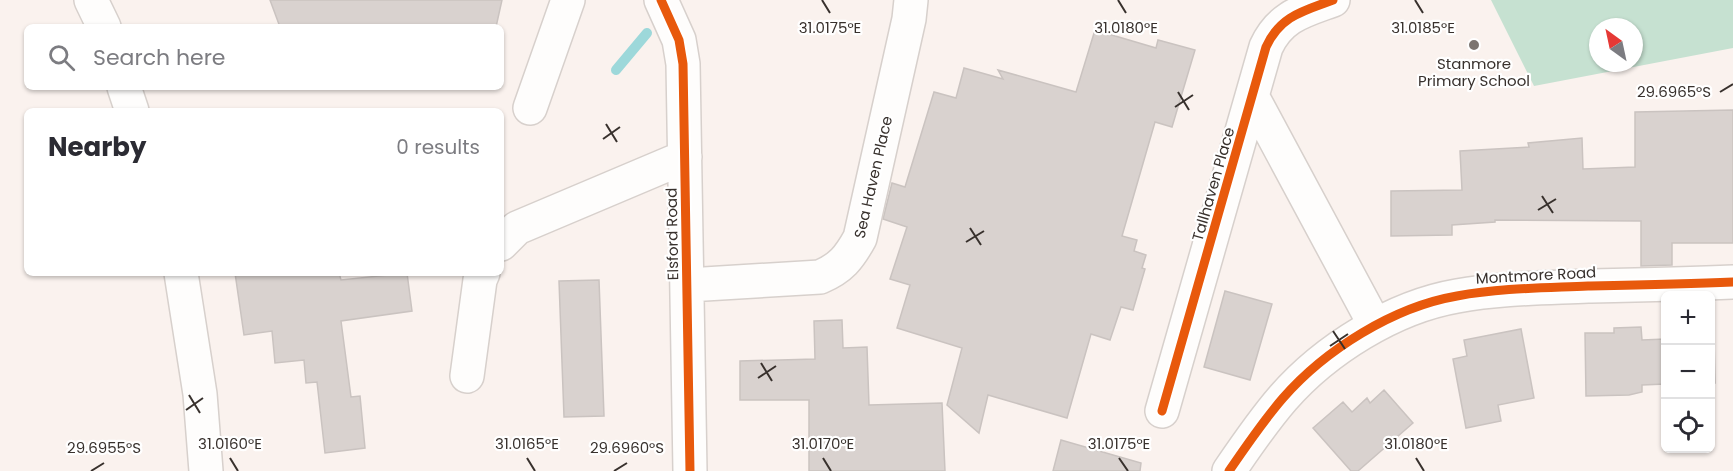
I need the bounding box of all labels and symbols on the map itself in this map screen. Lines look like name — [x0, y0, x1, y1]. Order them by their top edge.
text: 31.0175°E — [799, 17, 861, 38]
text: 31.0180°E — [1094, 17, 1158, 38]
text: 31.0185°E — [1391, 17, 1455, 38]
north arrow — [1589, 18, 1643, 72]
marker: Stanmore Primary School — [1467, 38, 1481, 52]
place label: Stanmore Primary School — [1418, 53, 1530, 91]
text: 29.6965°S — [1637, 81, 1711, 102]
street label: Sea Haven Place — [849, 114, 897, 240]
street label: Tallhaven Place — [1187, 125, 1239, 243]
street label: Elsford Road — [661, 188, 683, 280]
street label: Montmore Road — [1475, 261, 1597, 289]
text: 31.0160°E — [198, 433, 262, 454]
text: 31.0165°E — [495, 433, 559, 454]
text: 31.0170°E — [792, 433, 854, 454]
text: 31.0175°E — [1088, 433, 1150, 454]
text: 31.0180°E — [1384, 433, 1448, 454]
text: 29.6955°S — [67, 437, 141, 458]
text: 29.6960°S — [590, 437, 664, 458]

